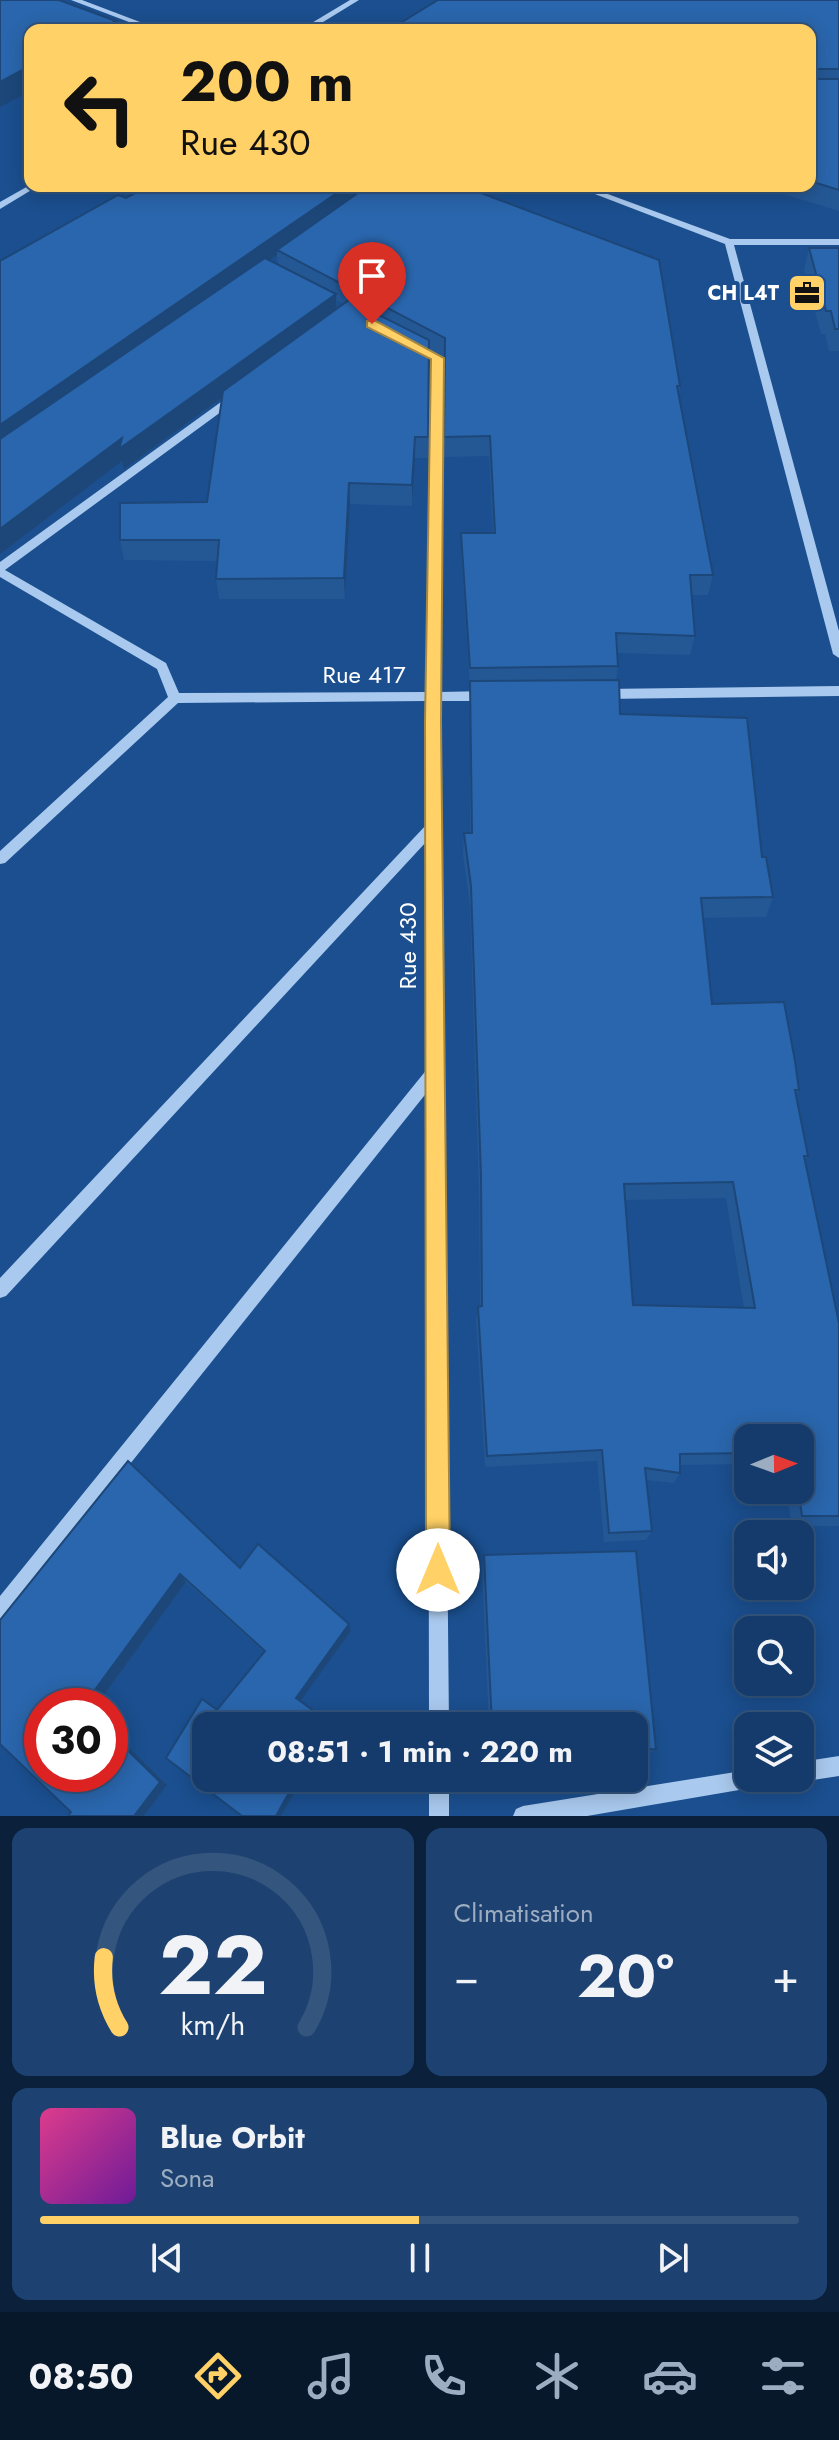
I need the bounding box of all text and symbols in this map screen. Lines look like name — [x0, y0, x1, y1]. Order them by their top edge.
text: 200 m — [180, 41, 354, 122]
icon: left — [48, 56, 152, 160]
text: Rue 430 — [180, 116, 311, 168]
pin — [338, 242, 406, 324]
icon: arrive — [350, 254, 394, 298]
office icon: CH L4T — [786, 272, 828, 314]
place label: CH L4T — [708, 279, 780, 308]
street label: Rue 417 — [323, 657, 406, 692]
street label: Rue 430 — [390, 902, 425, 990]
north arrow — [734, 1424, 814, 1504]
map controls — [734, 1424, 814, 1792]
button: sound — [734, 1520, 814, 1600]
position arrow — [396, 1528, 480, 1612]
button: search — [734, 1616, 814, 1696]
speed limit sign: 30 — [24, 1688, 128, 1792]
button: layers — [734, 1712, 814, 1792]
text: 08:51 · 1 min · 220 m — [267, 1730, 573, 1773]
text: Climatisation — [454, 1894, 594, 1932]
text: 22 — [158, 1905, 267, 2025]
text: 20° — [577, 1933, 674, 2020]
text: − — [454, 1945, 479, 2009]
text: + — [772, 1945, 799, 2009]
text: km/h — [180, 2004, 245, 2046]
text: Blue Orbit — [160, 2116, 305, 2159]
text: Sona — [160, 2159, 215, 2197]
icon: previous — [145, 2236, 189, 2280]
icon: pause — [398, 2236, 442, 2280]
icon: next — [651, 2236, 695, 2280]
icon: directions — [190, 2348, 246, 2404]
icon: music — [303, 2348, 359, 2404]
icon: phone — [416, 2348, 472, 2404]
icon: climate — [529, 2348, 585, 2404]
icon: car — [642, 2348, 698, 2404]
icon: filters — [755, 2348, 811, 2404]
text: 08:50 — [28, 2350, 133, 2402]

